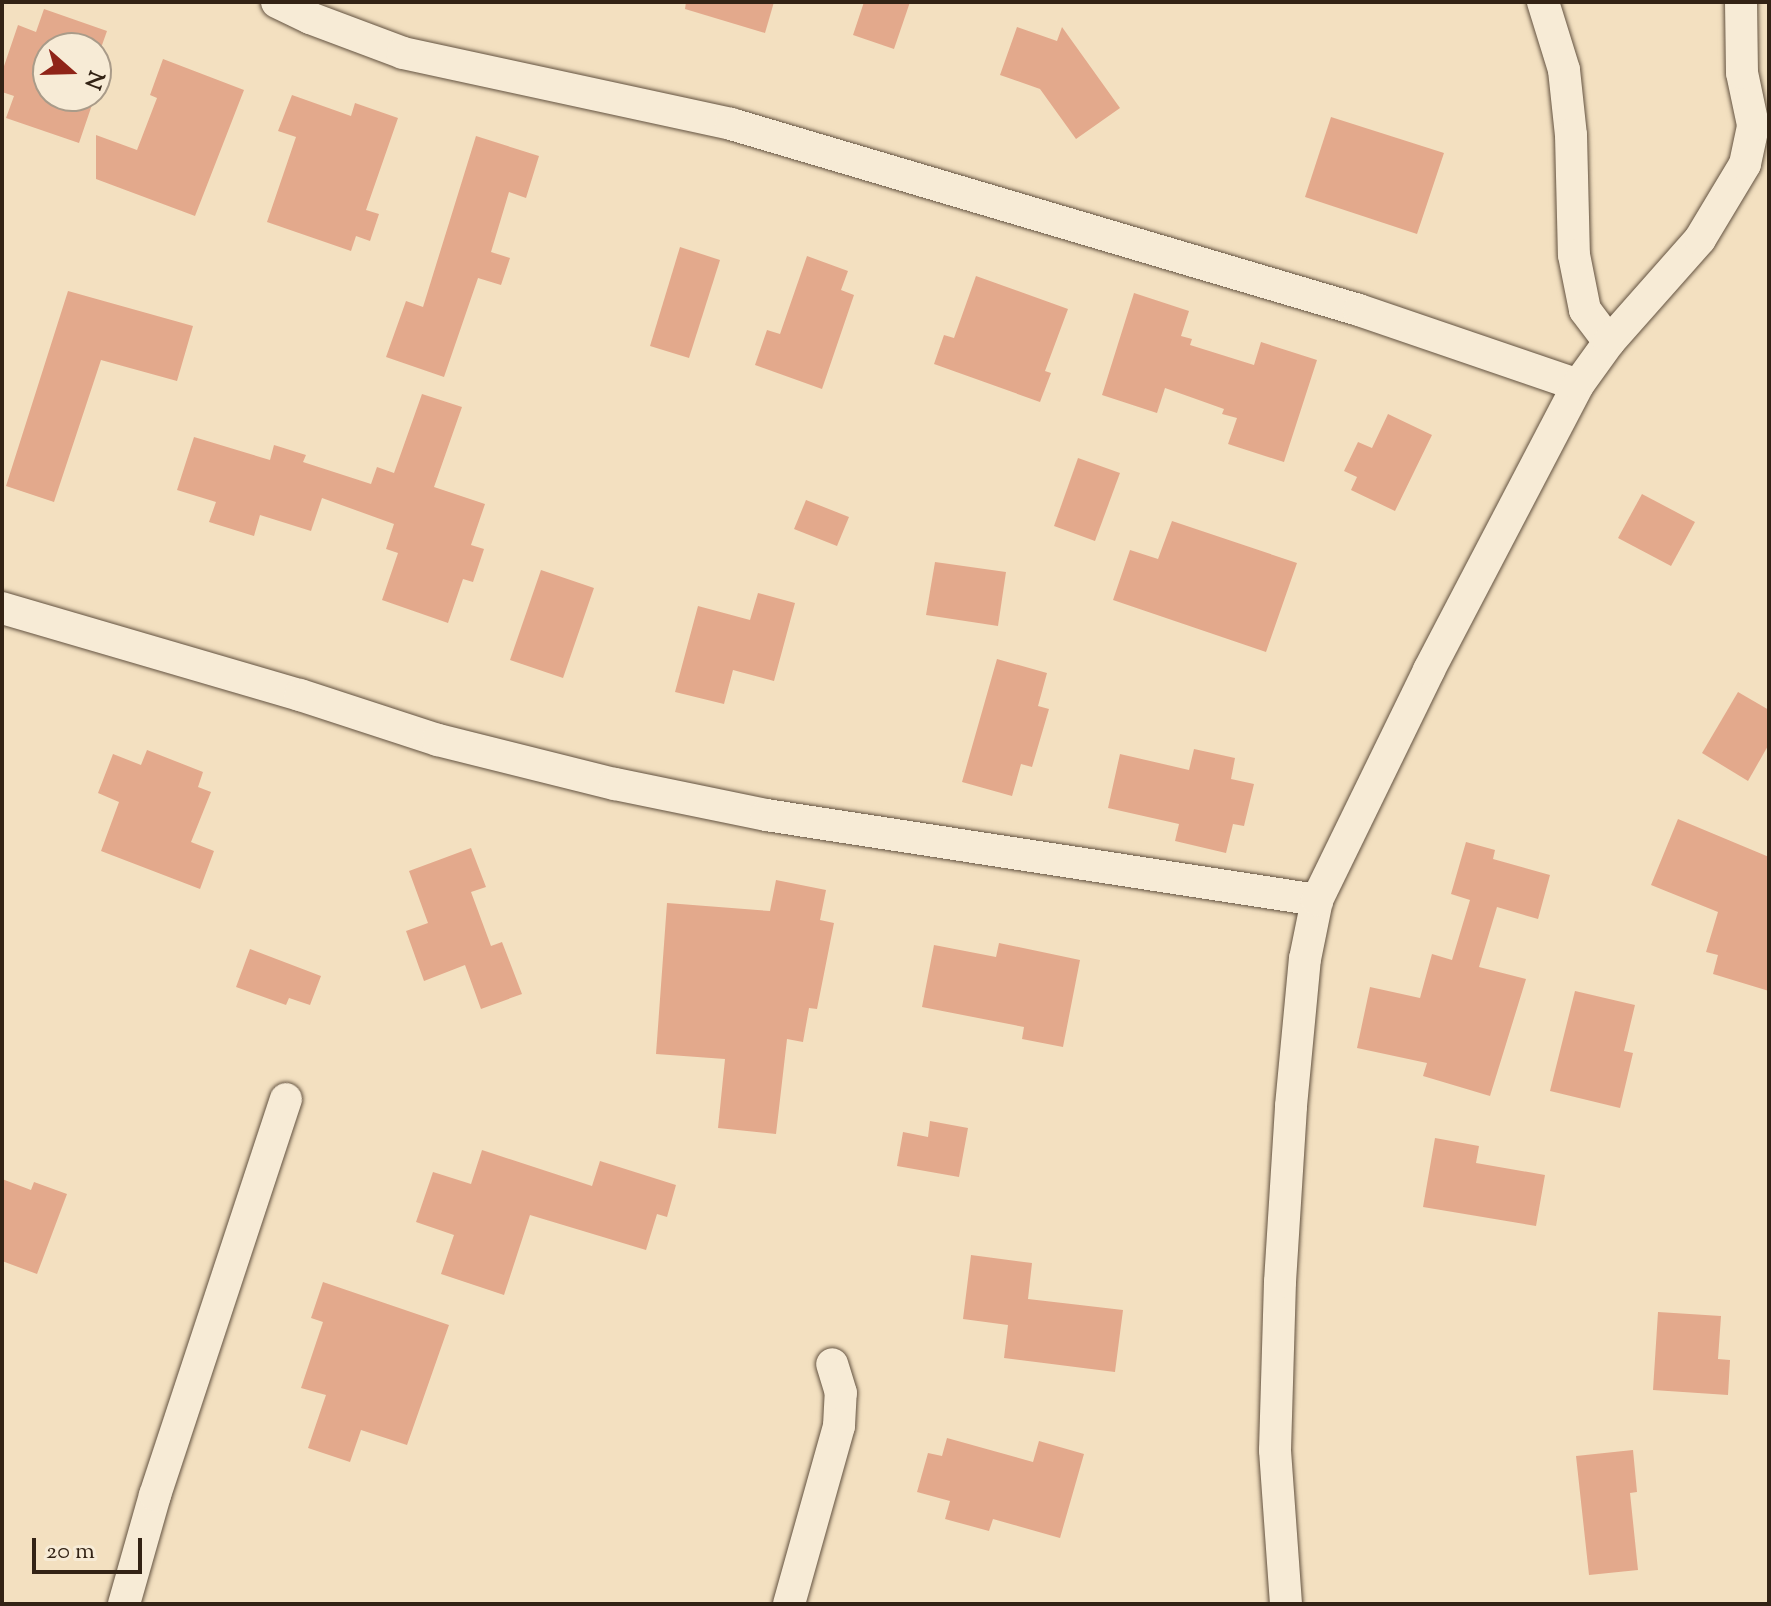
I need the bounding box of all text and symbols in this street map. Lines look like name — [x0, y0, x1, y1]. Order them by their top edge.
north arrow — [32, 32, 112, 112]
text: N — [75, 66, 111, 93]
scale bar — [36, 1522, 146, 1572]
text: 20 m — [46, 1535, 95, 1569]

